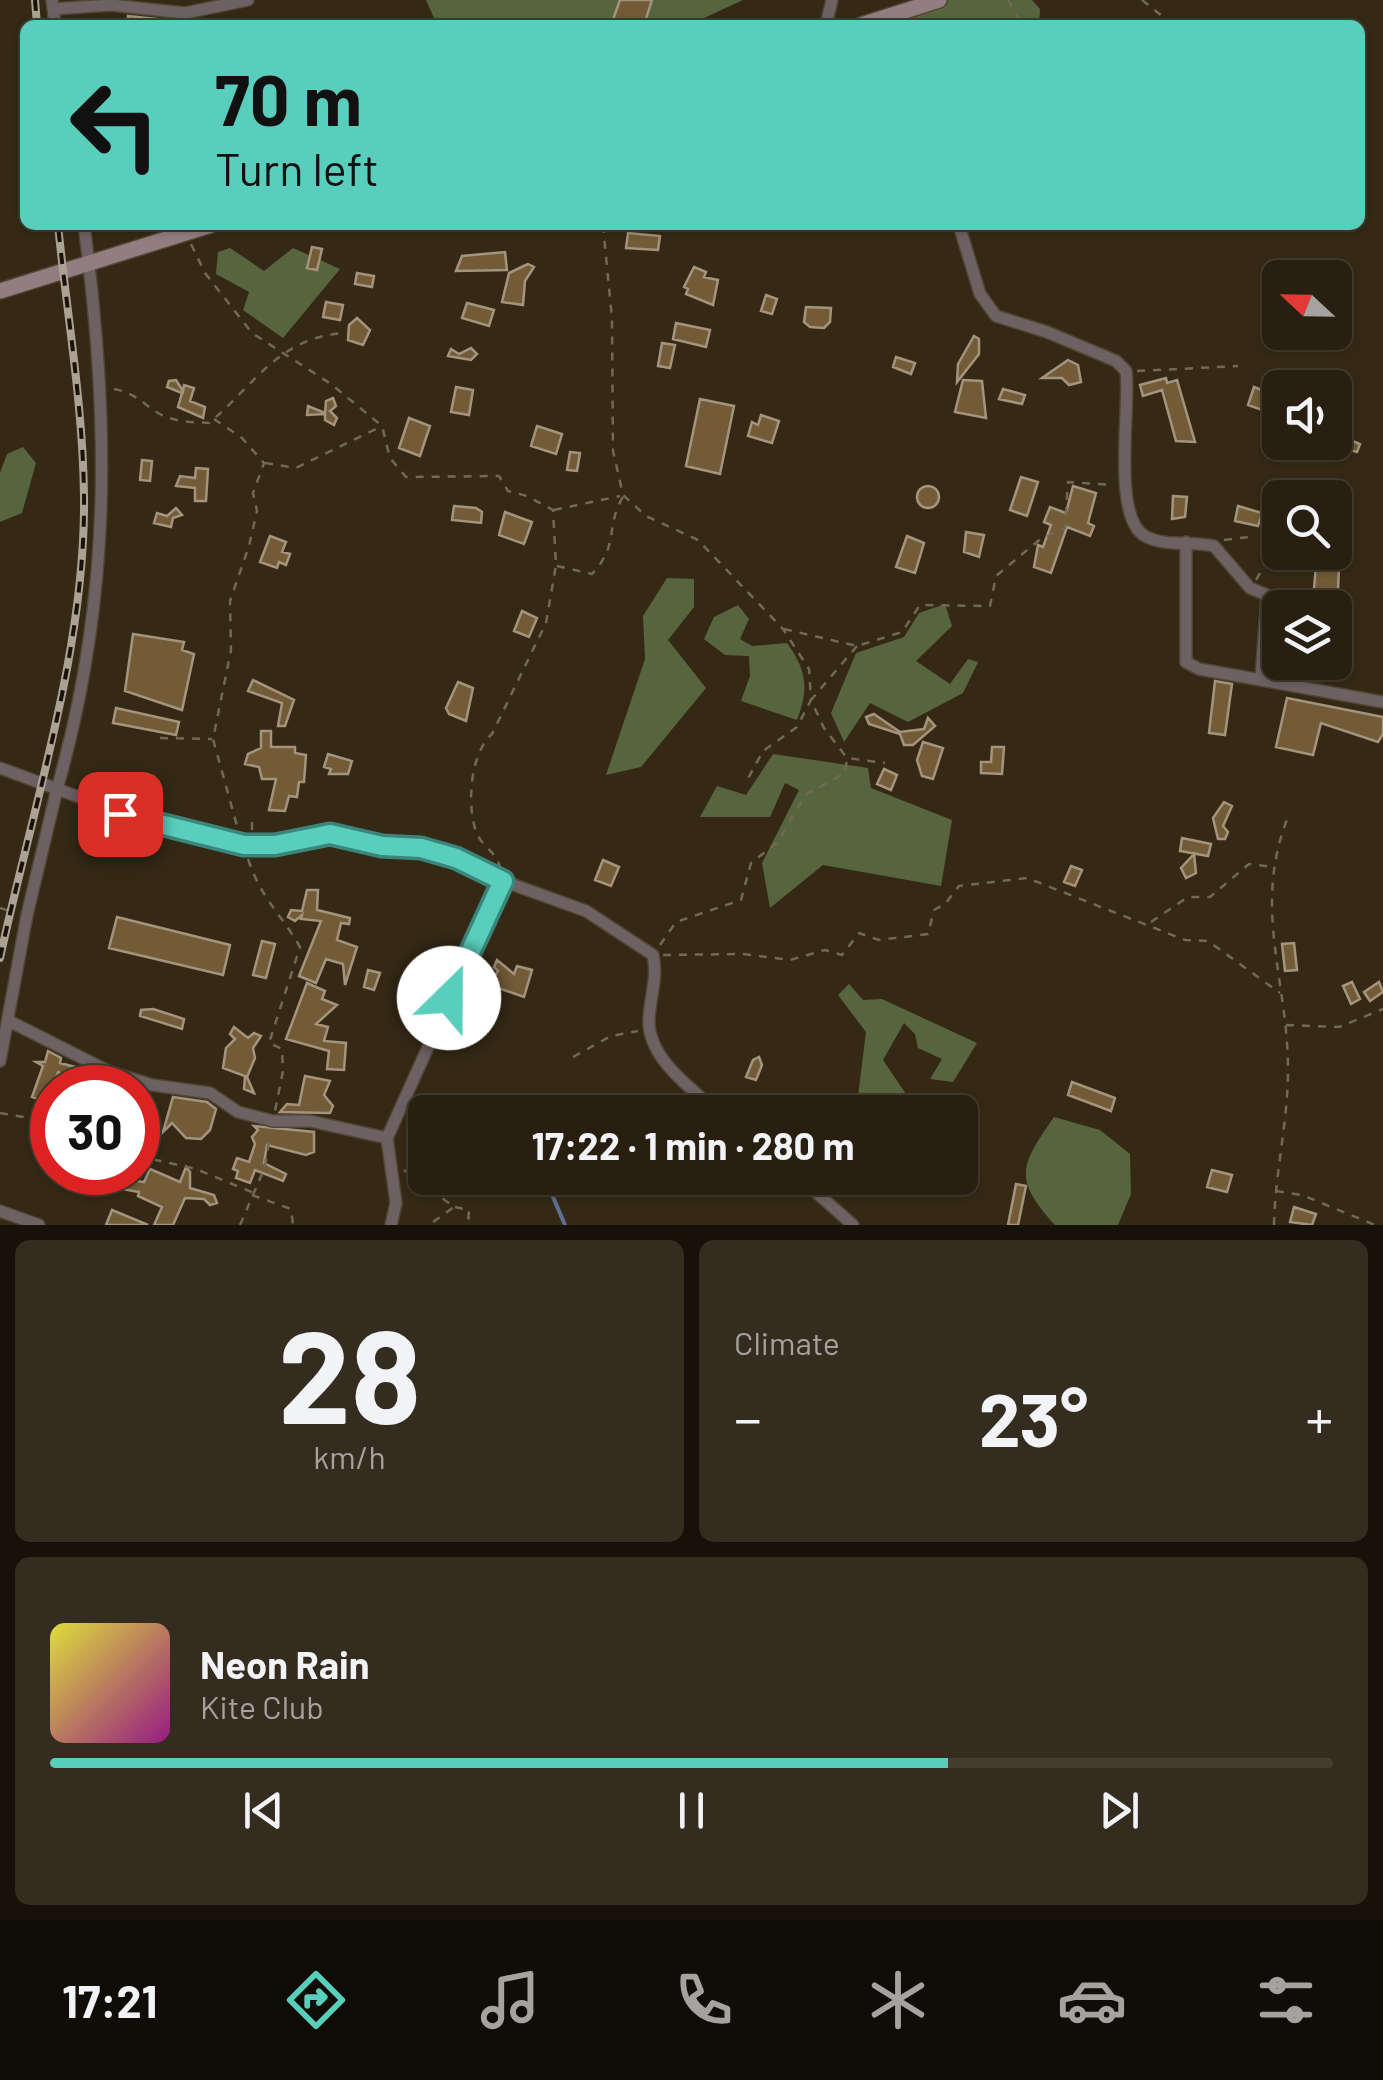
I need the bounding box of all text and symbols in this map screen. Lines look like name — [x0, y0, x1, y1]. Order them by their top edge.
text: 70 m — [215, 56, 362, 140]
icon: left — [50, 60, 180, 190]
text: Turn left — [215, 141, 379, 195]
north arrow — [1262, 260, 1352, 350]
map controls — [1262, 260, 1352, 680]
button: sound — [1262, 370, 1352, 460]
button: search — [1262, 480, 1352, 570]
button: layers — [1262, 590, 1352, 680]
pin — [78, 772, 163, 857]
icon: arrive — [93, 787, 148, 842]
position arrow — [397, 946, 501, 1050]
speed limit sign: 30 — [30, 1065, 160, 1195]
text: 17:22 · 1 min · 280 m — [531, 1122, 855, 1168]
text: 28 — [278, 1294, 421, 1450]
text: Climate — [734, 1323, 840, 1361]
text: 23° — [979, 1372, 1088, 1462]
text: − — [734, 1384, 762, 1450]
text: + — [1305, 1384, 1333, 1450]
text: km/h — [313, 1437, 386, 1475]
text: Neon Rain — [200, 1641, 369, 1687]
text: Kite Club — [200, 1687, 324, 1725]
icon: previous — [236, 1783, 291, 1838]
icon: pause — [664, 1783, 719, 1838]
icon: next — [1092, 1783, 1147, 1838]
icon: directions — [281, 1965, 351, 2035]
icon: music — [475, 1965, 545, 2035]
icon: phone — [669, 1965, 739, 2035]
icon: climate — [863, 1965, 933, 2035]
icon: car — [1057, 1965, 1127, 2035]
icon: filters — [1251, 1965, 1321, 2035]
text: 17:21 — [62, 1973, 157, 2027]

